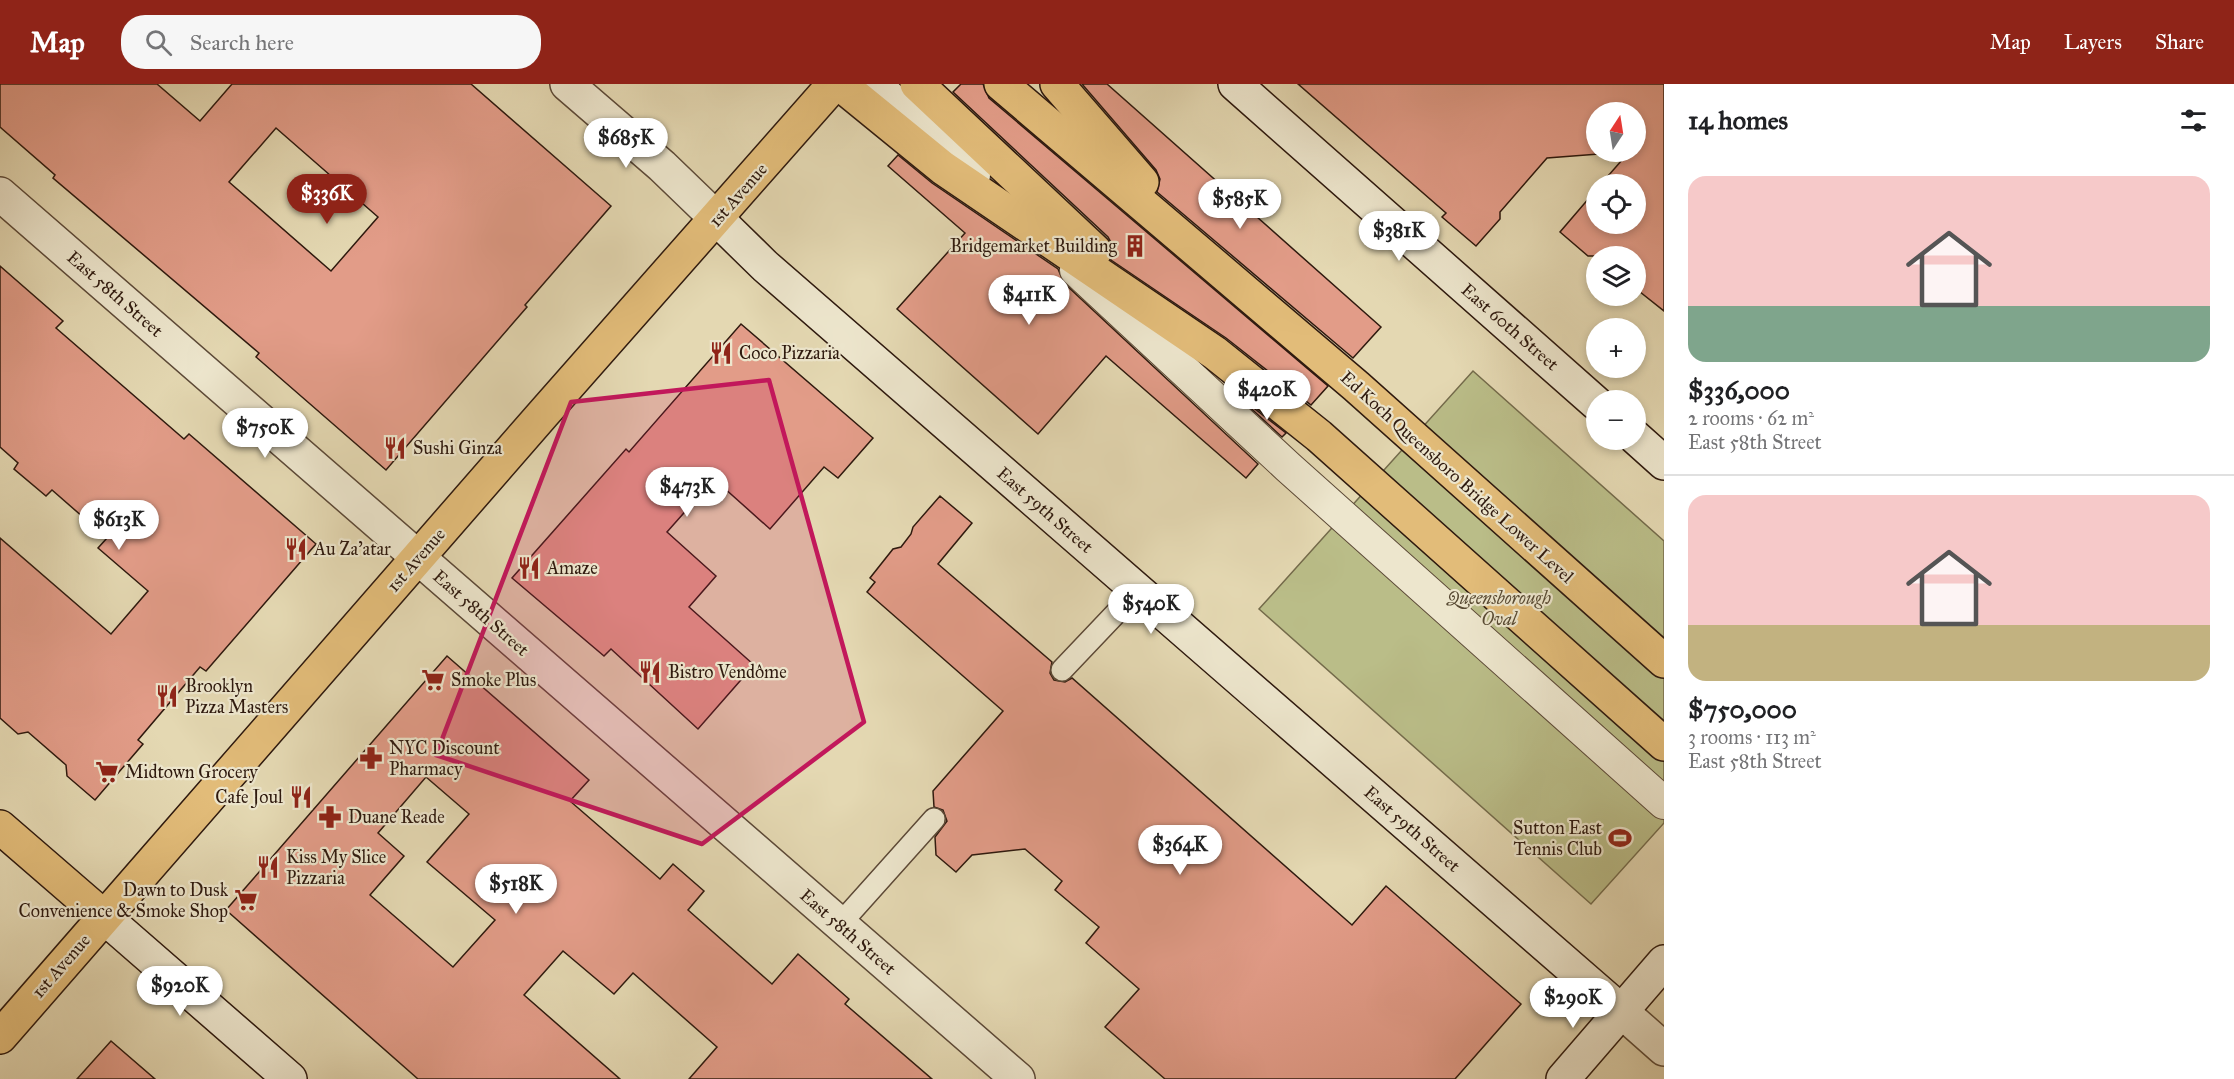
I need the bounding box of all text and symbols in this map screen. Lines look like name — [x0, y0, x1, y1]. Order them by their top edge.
search box — [121, 15, 541, 69]
text: Map — [30, 25, 85, 60]
icon: search — [142, 26, 175, 59]
text: Search here — [190, 29, 294, 56]
text: Map — [1990, 29, 2031, 55]
text: Layers — [2064, 29, 2122, 55]
text: Share — [2155, 29, 2204, 55]
north arrow — [1586, 102, 1646, 162]
map controls — [1586, 102, 1646, 450]
text: 14 homes — [1688, 104, 1788, 136]
icon: filters — [2177, 104, 2210, 137]
pin: $685K — [584, 118, 668, 169]
text: $685K — [598, 125, 654, 149]
street label: 1st Avenue — [704, 158, 772, 232]
pin: $336K — [285, 174, 369, 225]
button: locate — [1586, 174, 1646, 234]
pin: $585K — [1198, 179, 1282, 230]
text: $336K — [301, 181, 353, 205]
text: $585K — [1212, 186, 1268, 210]
pin: $381K — [1357, 211, 1441, 262]
icon: home — [1895, 215, 2003, 323]
text: $381K — [1373, 218, 1425, 242]
building icon: Bridgemarket Building — [1122, 233, 1148, 259]
place label: Bridgemarket Building — [950, 235, 1118, 258]
street label: East 58th Street — [62, 246, 168, 342]
button: layers — [1586, 246, 1646, 306]
pin: $411K — [987, 275, 1071, 326]
street label: East 60th Street — [1457, 279, 1564, 376]
text: $411K — [1002, 282, 1056, 306]
button: + — [1586, 318, 1646, 378]
restaurant icon: Coco Pizzaria — [708, 340, 734, 366]
place label: Coco Pizzaria — [739, 342, 840, 364]
street label: Ed Koch Queensboro Bridge Lower Level — [1335, 366, 1578, 588]
pin: $420K — [1225, 370, 1309, 421]
text: $336,000 — [1688, 374, 1790, 406]
text: $420K — [1238, 377, 1296, 401]
button: − — [1586, 390, 1646, 450]
text: 2 rooms · 62 m² — [1688, 406, 1814, 430]
pin: $750K — [223, 408, 307, 459]
text: $750K — [236, 415, 294, 439]
text: East 58th Street — [1688, 430, 1822, 454]
restaurant icon: Sushi Ginza — [382, 435, 408, 461]
place label: Sushi Ginza — [413, 437, 503, 459]
street label: East 59th Street — [992, 462, 1098, 558]
pin: $473K — [645, 467, 729, 518]
text: $473K — [659, 474, 715, 498]
pin: $613K — [77, 500, 161, 551]
text: $613K — [93, 507, 145, 531]
street label: 1st Avenue — [382, 523, 450, 597]
icon: home — [1895, 534, 2003, 642]
restaurant icon: Au Za'atar — [283, 536, 309, 562]
place label: Au Za'atar — [313, 538, 391, 560]
restaurant icon: Amaze — [516, 555, 542, 581]
place label: Amaze — [546, 557, 598, 579]
street label: East 58th Street — [428, 565, 534, 661]
pin: $540K — [1109, 584, 1193, 635]
park label: Queensborough Oval — [1446, 587, 1551, 630]
text: $540K — [1122, 591, 1180, 615]
restaurant icon: Bistro Vendôme — [637, 659, 663, 685]
place label: Bistro Vendôme — [668, 661, 787, 683]
supermarket icon: Smoke Plus — [420, 667, 446, 693]
place label: Smoke Plus — [451, 669, 536, 691]
place label: Brooklyn Pizza Masters — [185, 675, 288, 718]
restaurant icon: Brooklyn Pizza Masters — [154, 683, 180, 709]
text: $750,000 — [1688, 693, 1797, 725]
text: 3 rooms · 113 m² — [1688, 725, 1816, 749]
place label: NYC Discount Pharmacy — [389, 737, 500, 780]
pharmacy icon: NYC Discount Pharmacy — [358, 745, 384, 771]
text: East 58th Street — [1688, 749, 1822, 773]
supermarket icon: Midtown Grocery — [94, 759, 120, 785]
place label: Midtown Grocery — [125, 761, 258, 783]
street label: East 59th Street — [1359, 781, 1465, 877]
restaurant icon: Cafe Joul — [288, 784, 314, 810]
place label: Cafe Joul — [215, 786, 283, 809]
pharmacy icon: Duane Reade — [317, 804, 343, 830]
place label: Duane Reade — [348, 806, 445, 828]
place label: Sutton East Tennis Club — [1513, 817, 1603, 860]
pin: $364K — [1138, 825, 1222, 876]
sports icon: Sutton East Tennis Club — [1607, 825, 1633, 851]
text: $364K — [1152, 832, 1208, 856]
place label: Kiss My Slice Pizzaria — [286, 846, 386, 889]
restaurant icon: Kiss My Slice Pizzaria — [255, 854, 281, 880]
pin: $518K — [474, 864, 558, 915]
text: $518K — [489, 871, 543, 895]
place label: Dawn to Dusk Convenience & Smoke Shop — [19, 879, 229, 922]
street label: East 58th Street — [795, 884, 901, 980]
supermarket icon: Dawn to Dusk Convenience & Smoke Shop — [233, 887, 259, 913]
street label: 1st Avenue — [27, 929, 95, 1003]
pin: $920K — [138, 966, 222, 1017]
text: $920K — [151, 973, 209, 997]
pin: $290K — [1531, 978, 1615, 1029]
text: $290K — [1544, 985, 1602, 1009]

